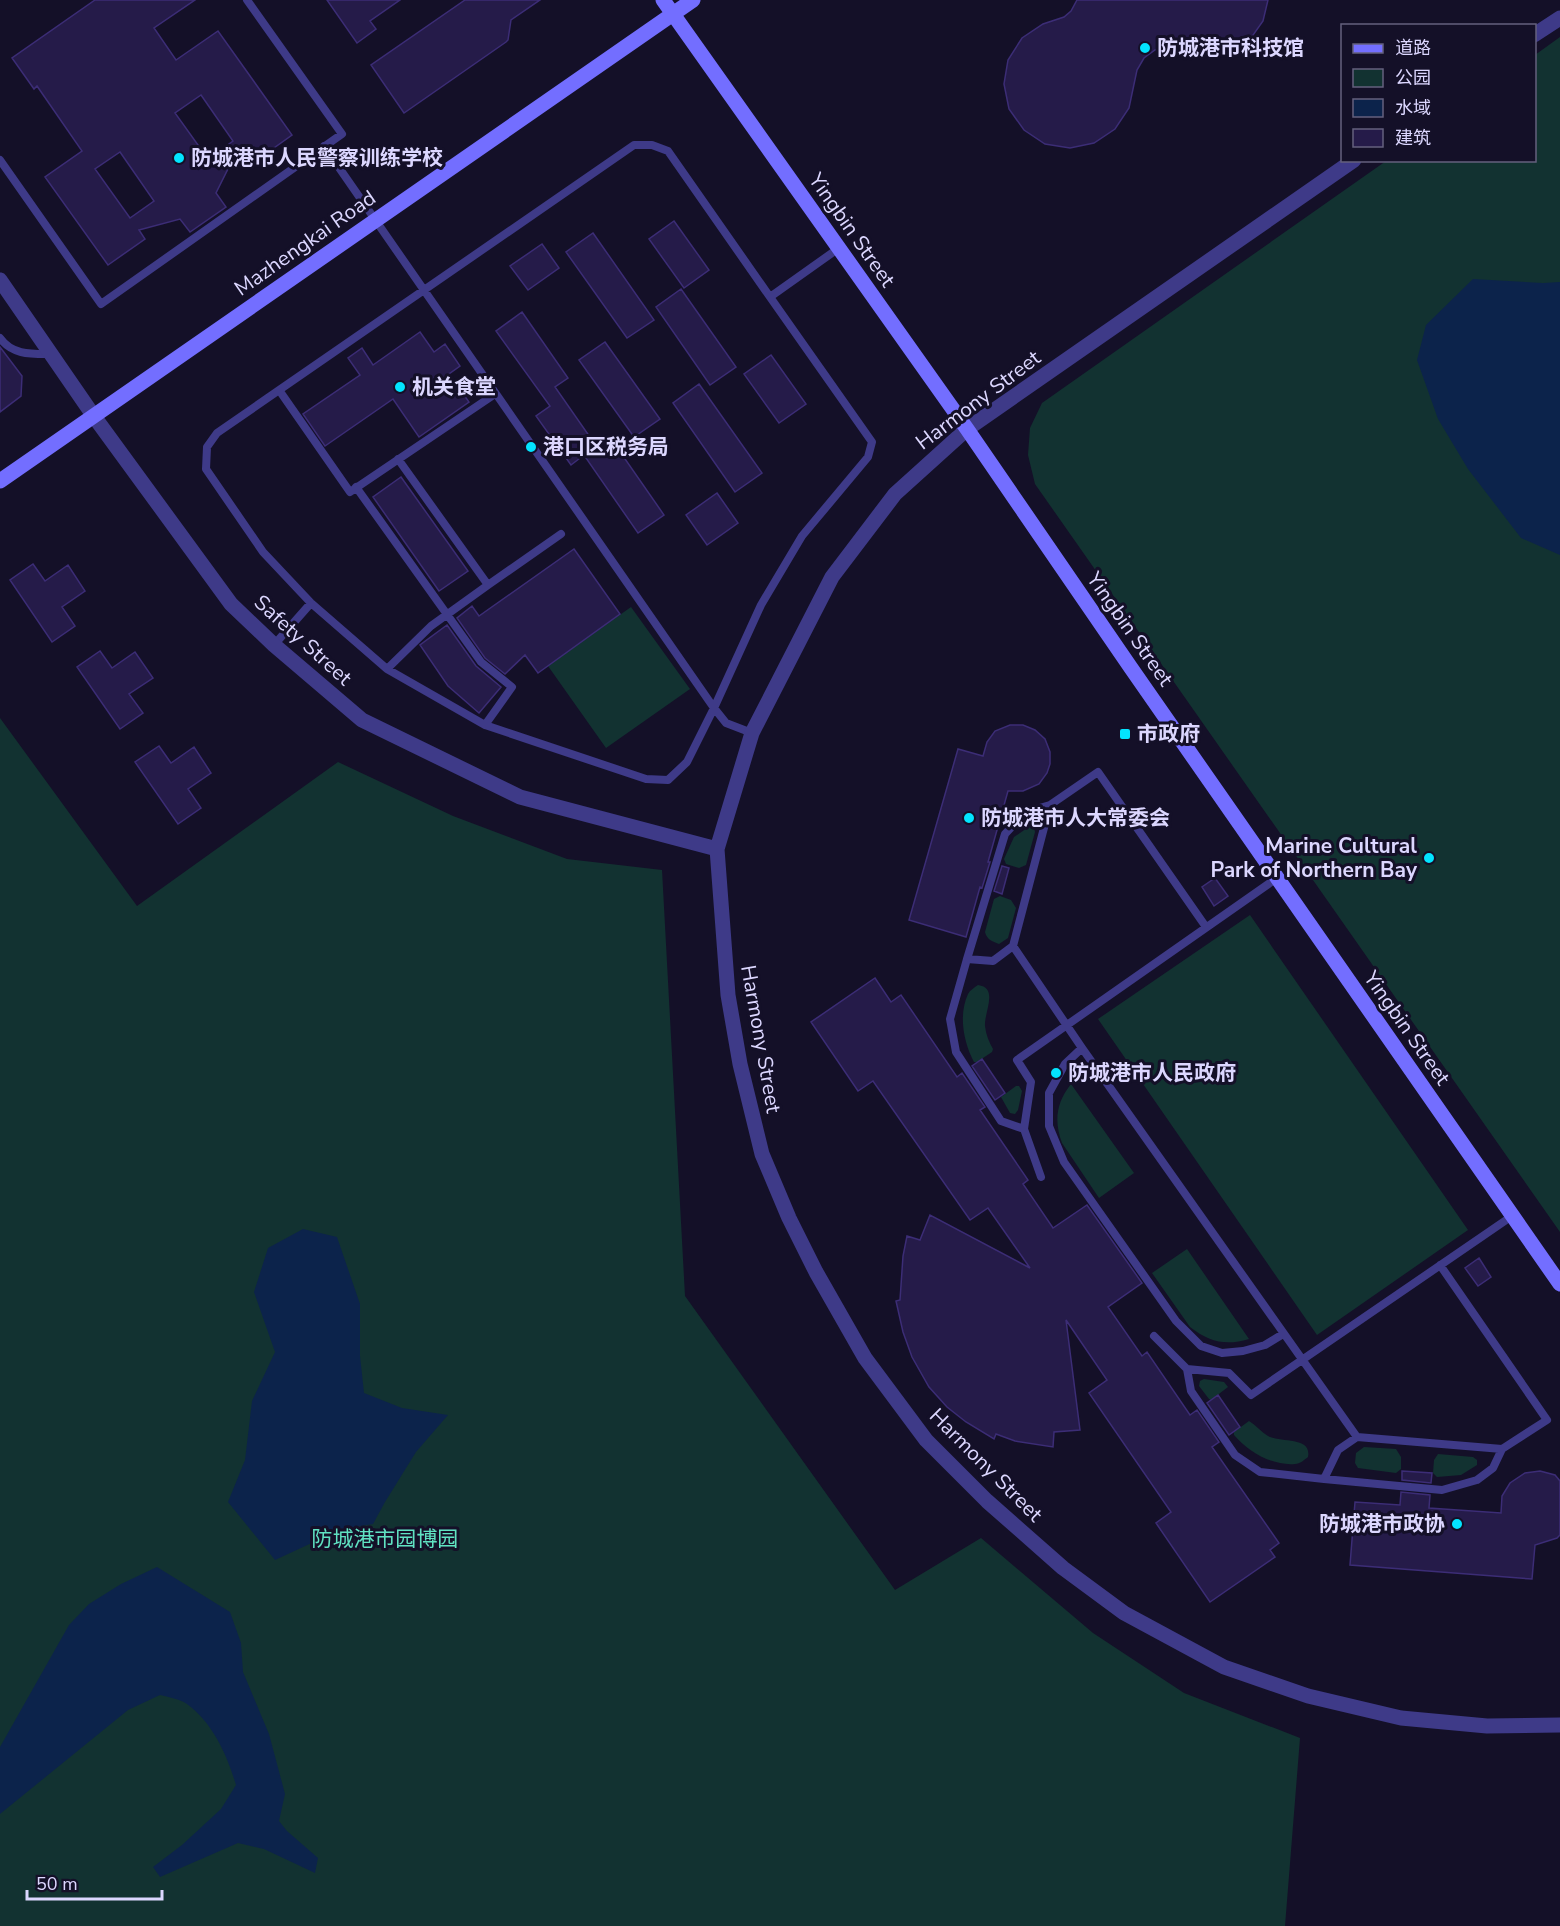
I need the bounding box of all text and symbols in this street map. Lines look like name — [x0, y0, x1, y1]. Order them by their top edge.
legend — [1341, 24, 1536, 162]
place label: 防城港市科技馆 — [1157, 34, 1304, 62]
text: 道路 — [1395, 36, 1431, 60]
marker: 防城港市科技馆 — [1138, 41, 1152, 55]
text: 公园 — [1395, 66, 1431, 90]
text: 水域 — [1395, 96, 1431, 120]
text: 建筑 — [1395, 126, 1431, 150]
place label: 防城港市人民警察训练学校 — [191, 144, 443, 172]
marker: 防城港市人民警察训练学校 — [172, 151, 186, 165]
street label: Yingbin Street — [802, 167, 902, 293]
street label: Mazhengkai Road — [229, 184, 381, 302]
street label: Harmony Street — [910, 343, 1047, 456]
place label: 机关食堂 — [412, 373, 496, 401]
marker: 机关食堂 — [393, 380, 407, 394]
place label: 港口区税务局 — [543, 433, 669, 461]
marker: 港口区税务局 — [524, 440, 538, 454]
street label: Yingbin Street — [1080, 566, 1180, 692]
street label: Safety Street — [248, 588, 359, 692]
place label: 市政府 — [1137, 720, 1200, 748]
marker: 市政府 — [1118, 727, 1132, 741]
place label: 防城港市人大常委会 — [981, 804, 1170, 832]
marker: 防城港市人大常委会 — [962, 811, 976, 825]
place label: Marine Cultural Park of Northern Bay — [1210, 832, 1418, 884]
marker: Marine Cultural Park of Northern Bay — [1422, 851, 1436, 865]
street label: Harmony Street — [734, 963, 788, 1116]
street label: Yingbin Street — [1357, 965, 1457, 1091]
place label: 防城港市人民政府 — [1068, 1059, 1236, 1087]
marker: 防城港市人民政府 — [1049, 1066, 1063, 1080]
street label: Harmony Street — [923, 1402, 1049, 1528]
place label: 防城港市政协 — [1319, 1510, 1445, 1538]
marker: 防城港市政协 — [1450, 1517, 1464, 1531]
park label: 防城港市园博园 — [312, 1525, 459, 1553]
scale bar — [27, 1863, 162, 1901]
text: 50 m — [36, 1872, 78, 1896]

